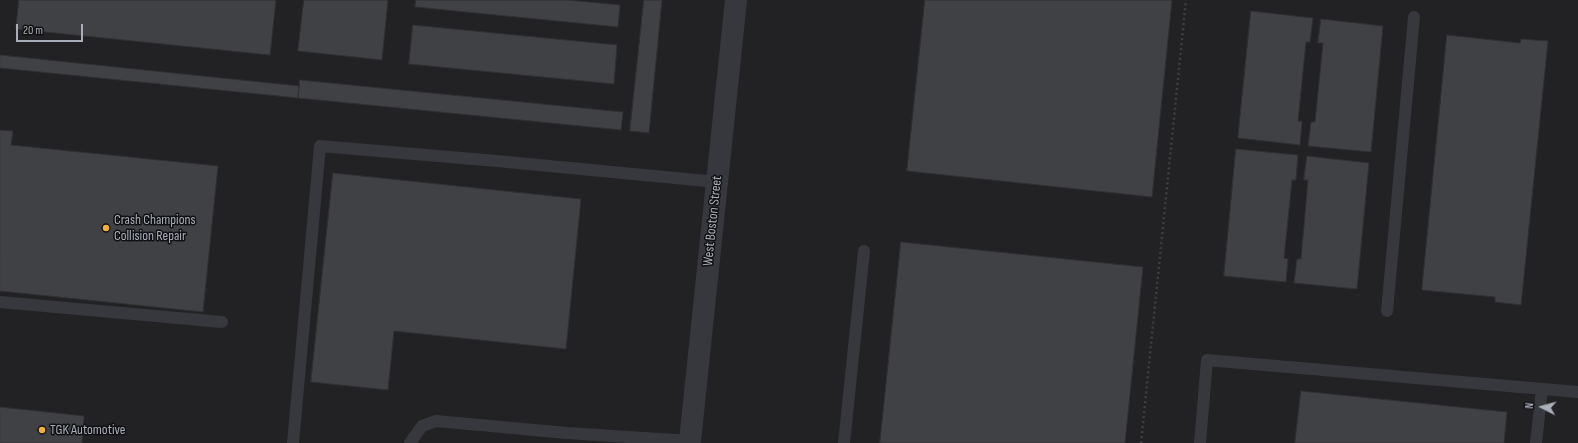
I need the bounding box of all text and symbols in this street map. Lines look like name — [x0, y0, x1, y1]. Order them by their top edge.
scale bar — [18, 16, 85, 42]
text: 20 m — [23, 23, 43, 38]
street label: West Boston Street — [700, 175, 726, 267]
place label: Crash Champions Collision Repair — [114, 212, 196, 244]
marker: Crash Champions Collision Repair — [101, 223, 111, 233]
north arrow — [1522, 387, 1562, 427]
text: N — [1523, 402, 1536, 409]
place label: TGK Automotive — [50, 422, 125, 438]
marker: TGK Automotive — [37, 425, 47, 435]

